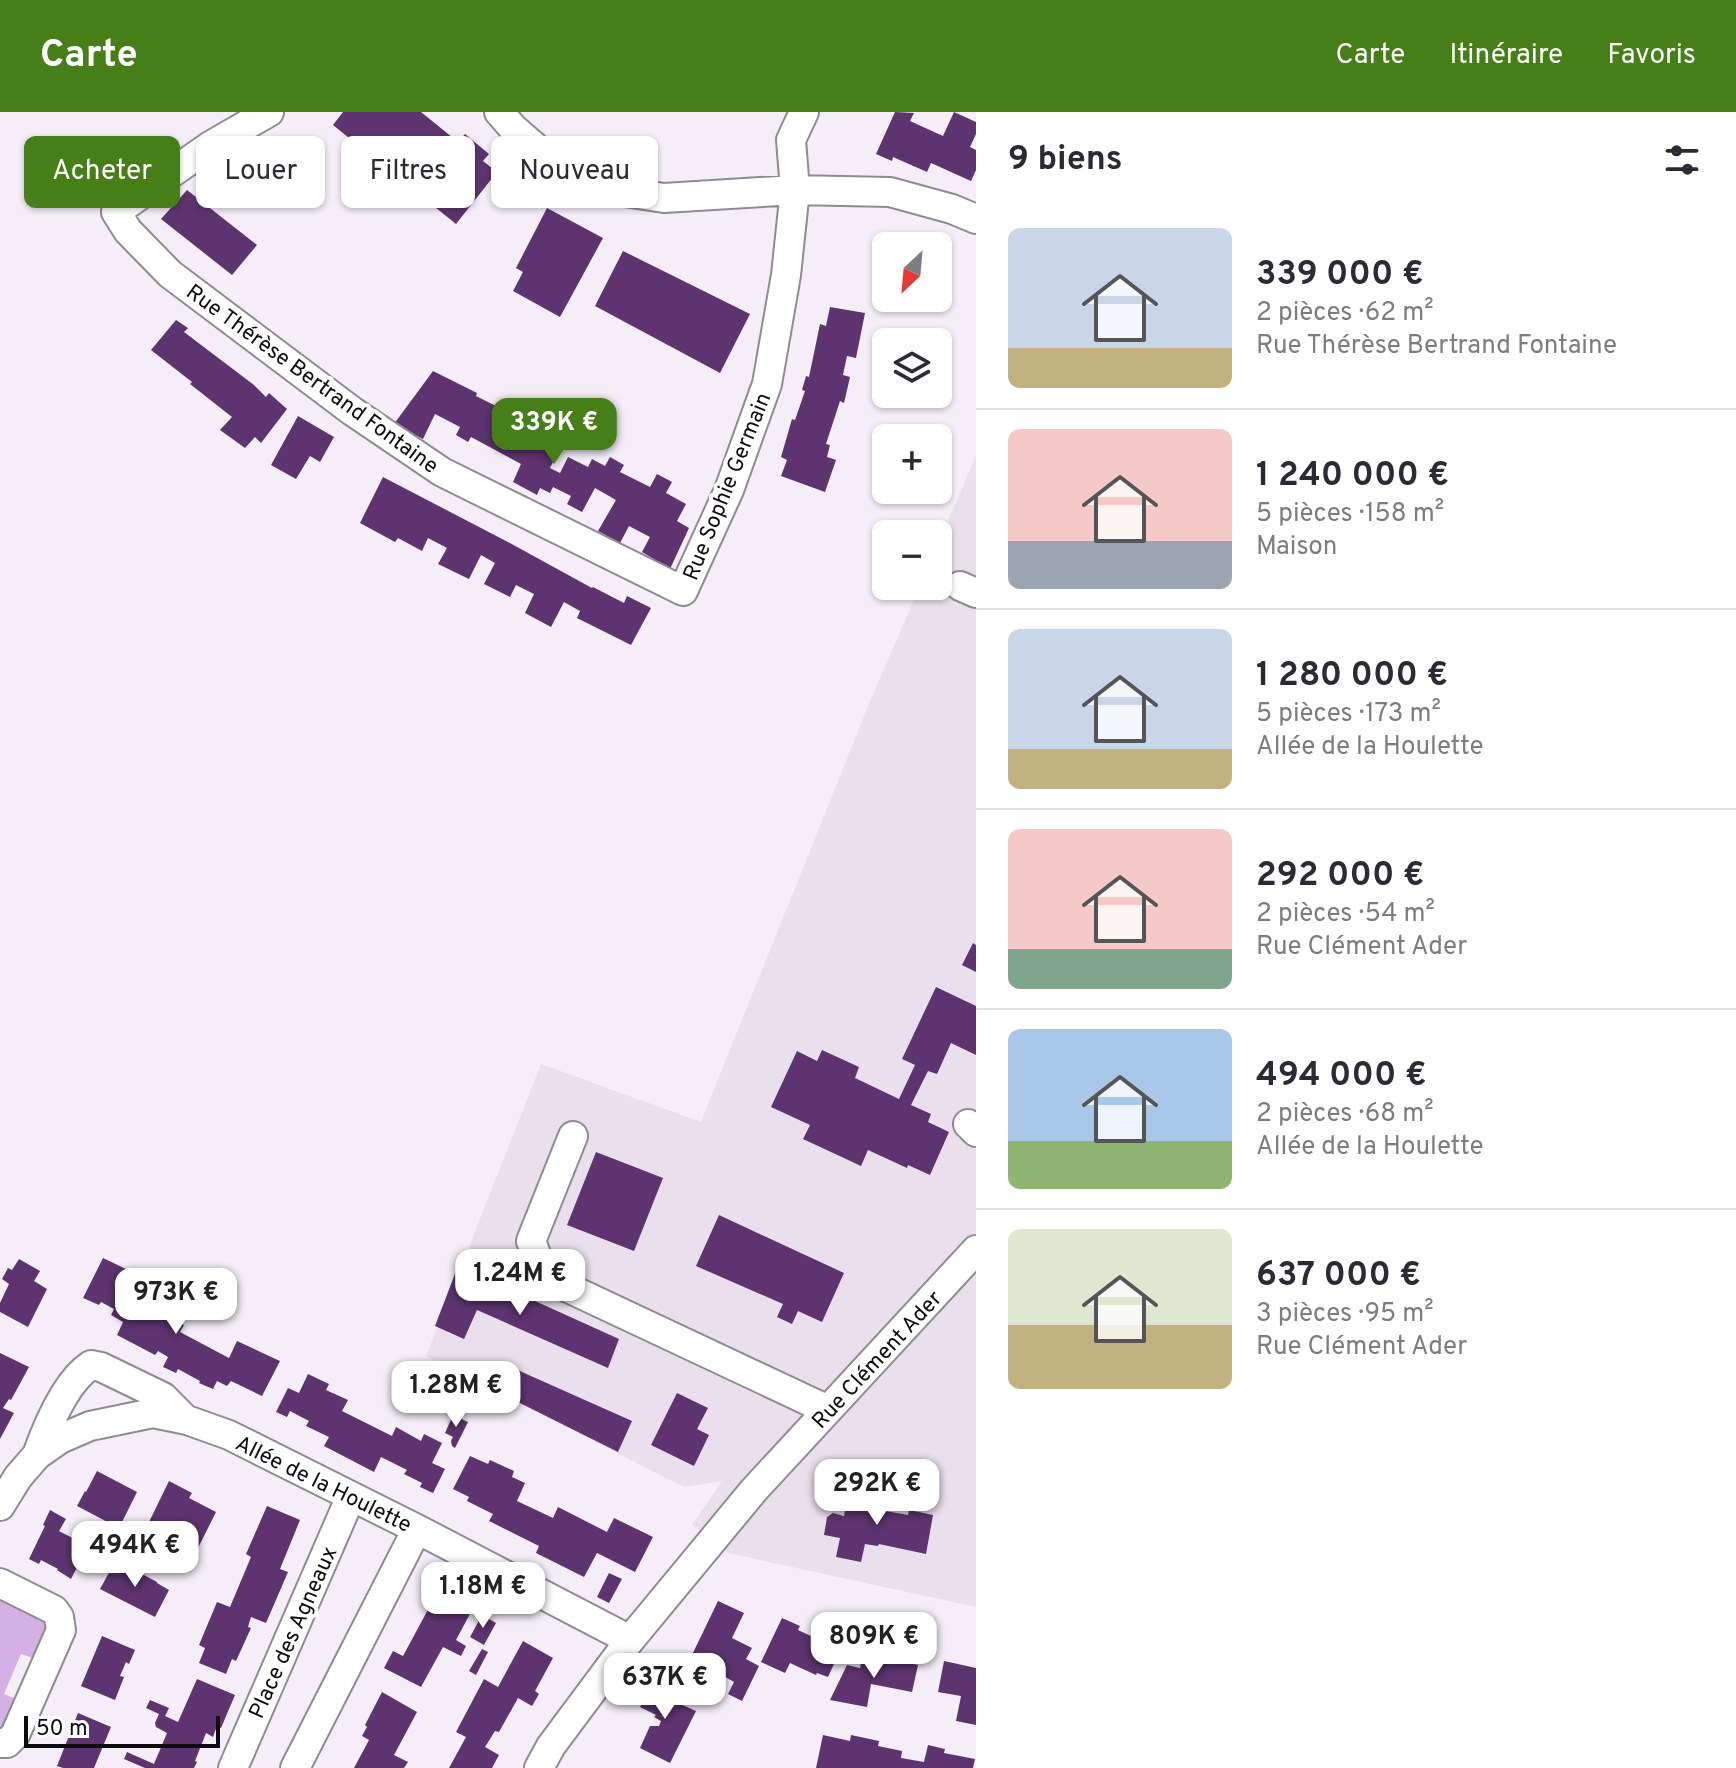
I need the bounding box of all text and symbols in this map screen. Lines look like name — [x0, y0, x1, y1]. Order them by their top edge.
text: Carte — [40, 32, 138, 81]
text: Carte — [1336, 38, 1405, 74]
text: Itinéraire — [1449, 38, 1563, 74]
text: Favoris — [1607, 38, 1696, 74]
chip: Acheter — [24, 136, 180, 208]
chip: Louer — [196, 136, 325, 208]
chip: Filtres — [341, 136, 475, 208]
chip: Nouveau — [491, 136, 658, 208]
icon: filters — [1660, 138, 1704, 182]
text: 9 biens — [1008, 139, 1123, 182]
north arrow — [872, 232, 952, 312]
map controls — [872, 232, 952, 600]
text: 339 000 € — [1256, 254, 1424, 297]
icon: home — [1072, 260, 1168, 356]
street label: Rue Thérèse Bertrand Fontaine — [180, 279, 443, 481]
text: 2 pièces · 62 m² — [1256, 297, 1434, 330]
button: layers — [872, 328, 952, 408]
text: Rue Thérèse Bertrand Fontaine — [1256, 330, 1617, 363]
street label: Rue Sophie Germain — [678, 389, 778, 585]
pin: 339K € — [489, 398, 619, 466]
text: 339K € — [510, 407, 598, 440]
button: + — [872, 424, 952, 504]
text: 1 240 000 € — [1256, 455, 1449, 498]
icon: home — [1072, 461, 1168, 557]
text: 5 pièces · 158 m² — [1256, 498, 1444, 531]
button: − — [872, 520, 952, 600]
text: Maison — [1256, 531, 1337, 564]
text: 1 280 000 € — [1256, 655, 1448, 698]
icon: home — [1072, 661, 1168, 757]
text: 5 pièces · 173 m² — [1256, 698, 1441, 731]
text: Allée de la Houlette — [1256, 731, 1484, 764]
text: 292 000 € — [1256, 855, 1424, 898]
icon: home — [1072, 861, 1168, 957]
text: 2 pièces · 54 m² — [1256, 898, 1435, 931]
text: Rue Clément Ader — [1256, 931, 1467, 964]
text: 494 000 € — [1256, 1055, 1427, 1098]
icon: home — [1072, 1061, 1168, 1157]
text: 2 pièces · 68 m² — [1256, 1098, 1434, 1131]
text: Allée de la Houlette — [1256, 1131, 1484, 1164]
pin: 1.24M € — [446, 1249, 594, 1317]
text: 637 000 € — [1256, 1255, 1421, 1298]
text: 1.24M € — [473, 1258, 567, 1291]
icon: home — [1072, 1261, 1168, 1357]
pin: 973K € — [111, 1268, 241, 1336]
text: 973K € — [133, 1277, 219, 1310]
street label: Rue Clément Ader — [807, 1286, 949, 1435]
text: 3 pièces · 95 m² — [1256, 1298, 1434, 1331]
text: Rue Clément Ader — [1256, 1331, 1467, 1364]
pin: 1.28M € — [382, 1361, 530, 1429]
text: 1.28M € — [409, 1370, 503, 1403]
street label: Allée de la Houlette — [230, 1431, 415, 1540]
pin: 292K € — [812, 1459, 942, 1527]
text: 292K € — [832, 1468, 922, 1501]
pin: 494K € — [70, 1521, 200, 1589]
text: 494K € — [90, 1530, 180, 1563]
street label: Place des Agneaux — [244, 1543, 344, 1723]
pin: 1.18M € — [409, 1562, 557, 1630]
text: 1.18M € — [439, 1571, 527, 1604]
pin: 809K € — [809, 1612, 939, 1680]
text: 809K € — [829, 1621, 919, 1654]
pin: 637K € — [600, 1653, 730, 1721]
text: 637K € — [622, 1662, 708, 1695]
scale bar — [24, 1712, 220, 1748]
text: 50 m — [36, 1716, 88, 1743]

